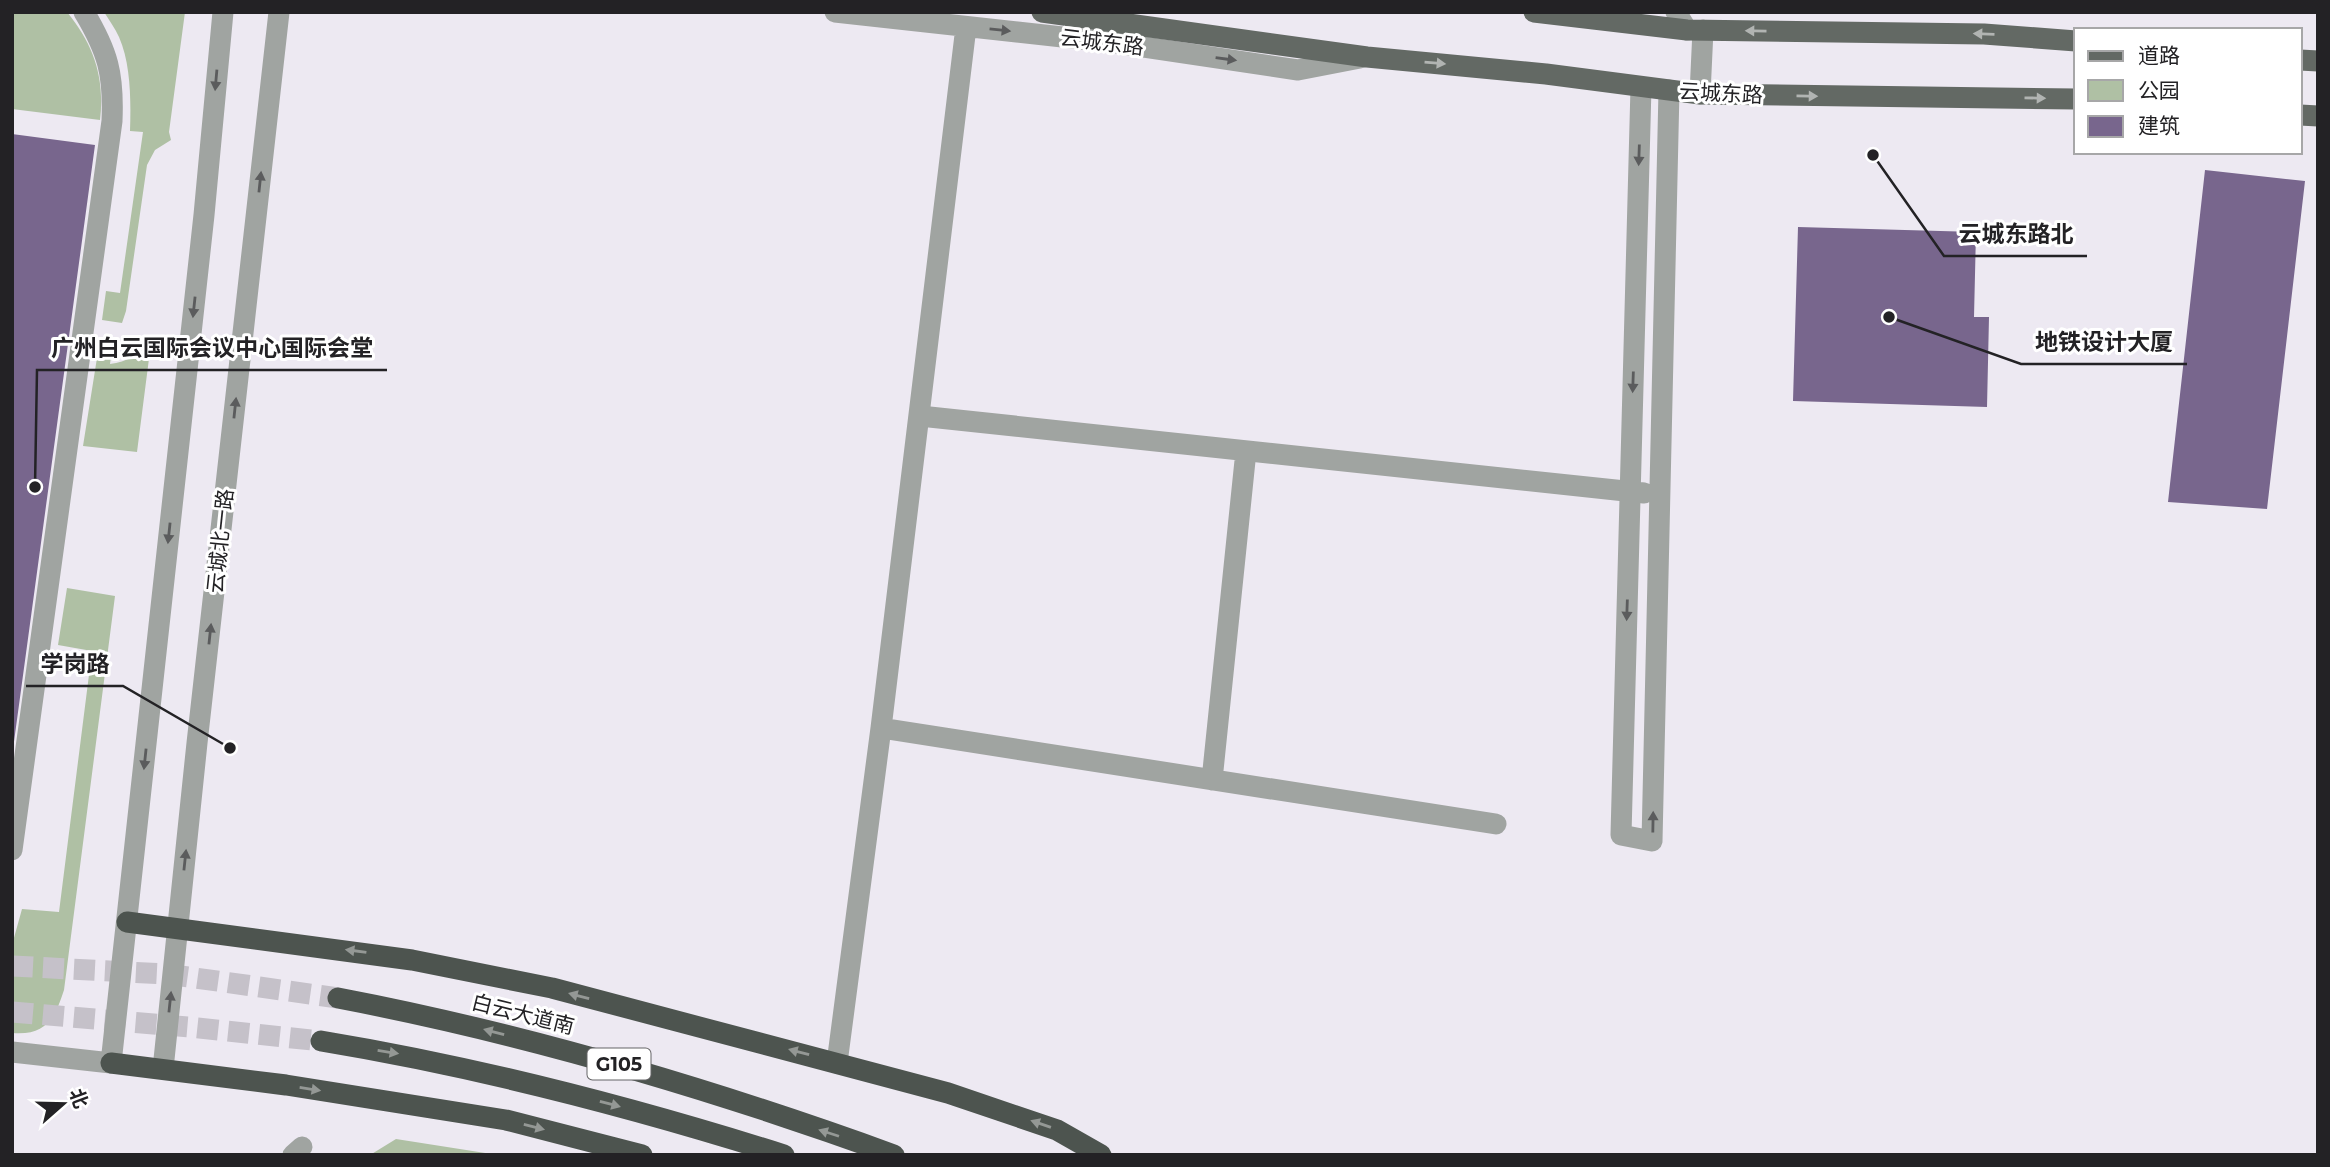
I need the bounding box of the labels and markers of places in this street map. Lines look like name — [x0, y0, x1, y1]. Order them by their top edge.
callout: 云城东路北 — [1944, 212, 2087, 256]
callout: 地铁设计大厦 — [2021, 320, 2187, 364]
callout: 广州白云国际会议中心国际会堂 — [37, 326, 387, 370]
callout: 学岗路 — [26, 642, 123, 686]

